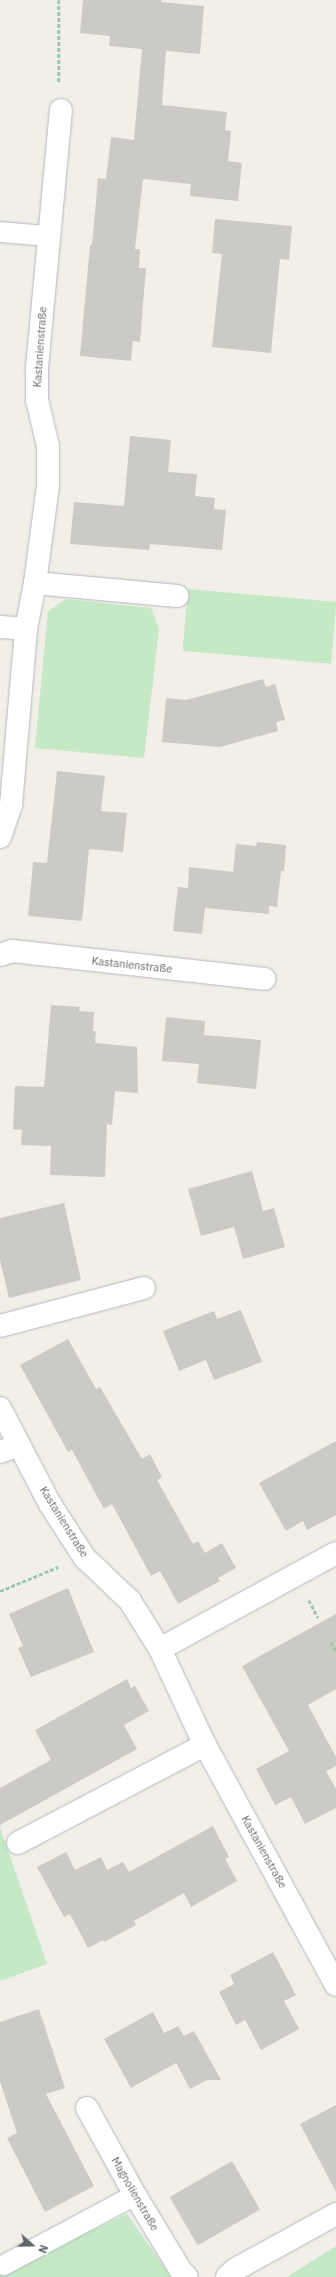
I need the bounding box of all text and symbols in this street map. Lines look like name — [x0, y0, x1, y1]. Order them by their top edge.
street label: Kastanienstraße — [31, 306, 49, 388]
street label: Kastanienstraße — [91, 954, 173, 976]
street label: Kastanienstraße — [37, 1484, 91, 1560]
street label: Kastanienstraße — [239, 1813, 289, 1891]
street label: Magnolienstraße — [108, 2155, 162, 2233]
north arrow — [12, 2225, 52, 2265]
text: N — [35, 2243, 51, 2255]

